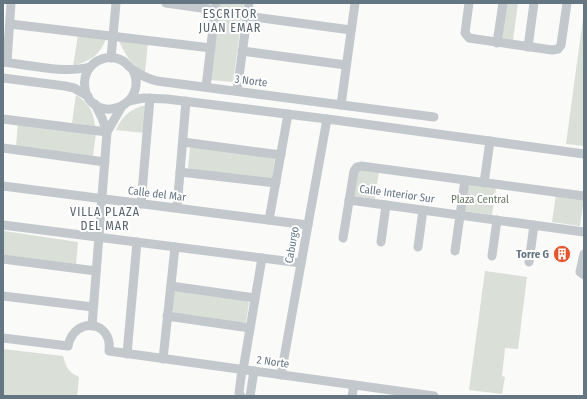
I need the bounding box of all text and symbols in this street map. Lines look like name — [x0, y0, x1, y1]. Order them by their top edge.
district label: ESCRITOR JUAN EMAR — [199, 7, 261, 35]
street label: 3 Norte — [234, 73, 268, 89]
street label: Calle Interior Sur — [358, 182, 436, 206]
street label: Calle del Mar — [127, 184, 187, 204]
park label: Plaza Central — [451, 193, 509, 206]
district label: VILLA PLAZA DEL MAR — [70, 205, 140, 233]
street label: Caburgo — [282, 225, 302, 264]
building icon: Torre G — [552, 244, 572, 264]
place label: Torre G — [516, 248, 550, 261]
street label: 2 Norte — [256, 353, 290, 371]

